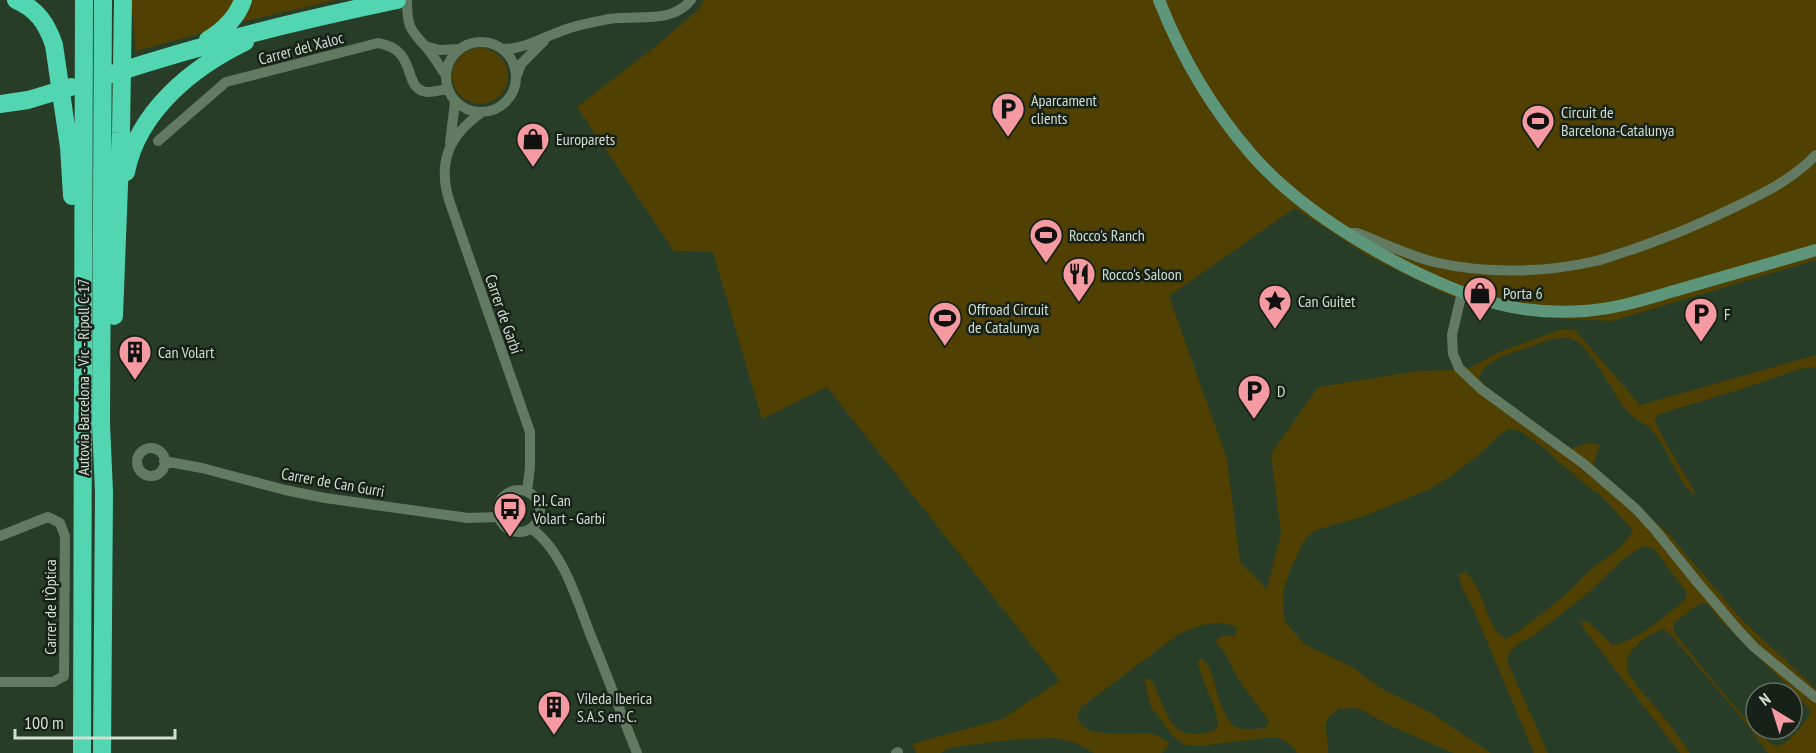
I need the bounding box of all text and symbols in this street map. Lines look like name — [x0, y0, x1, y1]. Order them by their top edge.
street label: Carrer del Xaloc — [256, 27, 346, 69]
place label: Aparcament clients — [1031, 90, 1097, 128]
parking icon: Aparcament clients — [990, 91, 1026, 138]
place label: Circuit de Barcelona-Catalunya — [1561, 102, 1675, 140]
sports icon: Circuit de Barcelona-Catalunya — [1520, 103, 1556, 150]
shop icon: Europarets — [515, 121, 551, 168]
place label: Europarets — [556, 129, 615, 149]
sports icon: Rocco's Ranch — [1028, 217, 1064, 264]
place label: Rocco's Ranch — [1069, 225, 1145, 245]
restaurant icon: Rocco's Saloon — [1061, 256, 1097, 303]
place label: Rocco's Saloon — [1102, 264, 1182, 284]
street label: Carrer de Garbí — [481, 272, 527, 357]
shop icon: Porta 6 — [1462, 275, 1498, 322]
street label: Autovia Barcelona - Vic - Ripoll C-17 — [73, 278, 93, 476]
place icon: Can Guitet — [1257, 283, 1293, 330]
place label: Porta 6 — [1503, 283, 1543, 303]
place label: Can Guitet — [1298, 291, 1356, 311]
parking icon: F — [1683, 296, 1719, 343]
place label: Offroad Circuit de Catalunya — [968, 299, 1049, 337]
sports icon: Offroad Circuit de Catalunya — [927, 300, 963, 347]
place label: F — [1724, 304, 1731, 324]
building icon: Can Volart — [117, 334, 153, 381]
place label: Can Volart — [158, 342, 215, 362]
parking icon: D — [1236, 373, 1272, 420]
place label: D — [1277, 381, 1285, 401]
street label: Carrer de Can Gurri — [280, 463, 386, 501]
place label: P.I. Can Volart - Garbí — [532, 490, 606, 528]
bus stop icon: P.I. Can Volart - Garbí — [492, 491, 528, 538]
street label: Carrer de l'Òptica — [40, 559, 60, 655]
north arrow — [1744, 681, 1804, 741]
place label: Vileda Iberica S.A.S en. C. — [576, 688, 652, 726]
building icon: Vileda Iberica S.A.S en. C. — [536, 689, 572, 736]
text: N — [1755, 689, 1774, 710]
scale bar — [15, 702, 176, 740]
text: 100 m — [24, 711, 64, 734]

